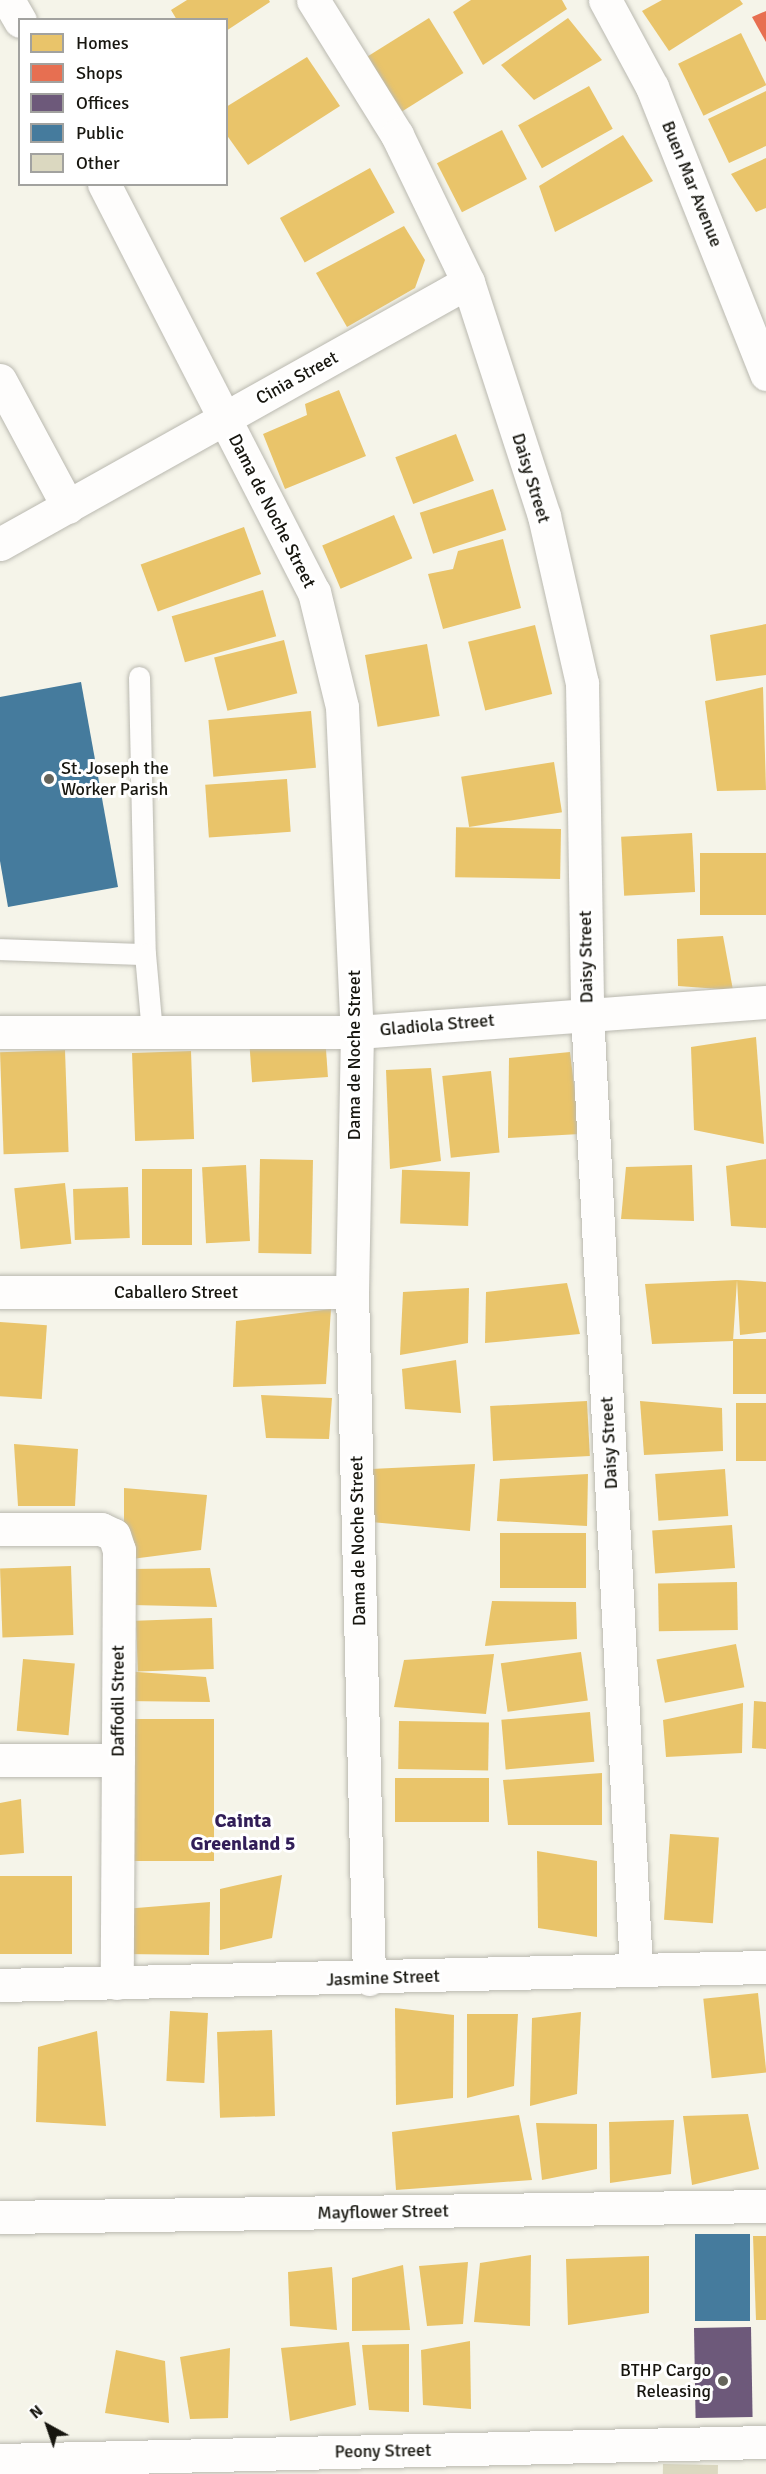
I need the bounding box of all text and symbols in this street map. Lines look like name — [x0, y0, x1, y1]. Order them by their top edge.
legend — [18, 18, 228, 186]
text: Homes — [76, 32, 129, 54]
text: Shops — [76, 62, 123, 84]
text: Offices — [76, 92, 129, 114]
street label: Buen Mar Avenue — [657, 118, 727, 250]
text: Public — [76, 122, 124, 144]
text: Other — [76, 152, 120, 174]
street label: Cinia Street — [252, 347, 342, 409]
street label: Dama de Noche Street — [224, 430, 320, 592]
street label: Daisy Street — [507, 431, 555, 525]
place label: St. Joseph the Worker Parish — [61, 758, 169, 800]
marker: St. Joseph the Worker Parish — [42, 772, 56, 786]
street label: Daisy Street — [574, 910, 598, 1004]
street label: Dama de Noche Street — [343, 970, 365, 1140]
street label: Gladiola Street — [379, 1009, 495, 1041]
street label: Caballero Street — [114, 1281, 238, 1303]
street label: Daisy Street — [596, 1396, 622, 1490]
street label: Dama de Noche Street — [346, 1456, 370, 1626]
street label: Daffodil Street — [107, 1645, 129, 1757]
district label: Cainta Greenland 5 — [190, 1808, 296, 1855]
street label: Jasmine Street — [326, 1965, 440, 1991]
street label: Mayflower Street — [317, 2200, 449, 2224]
place label: BTHP Cargo Releasing — [620, 2360, 711, 2402]
marker: BTHP Cargo Releasing — [716, 2374, 730, 2388]
north arrow — [18, 2396, 78, 2456]
text: N — [26, 2401, 47, 2423]
street label: Peony Street — [334, 2439, 432, 2463]

